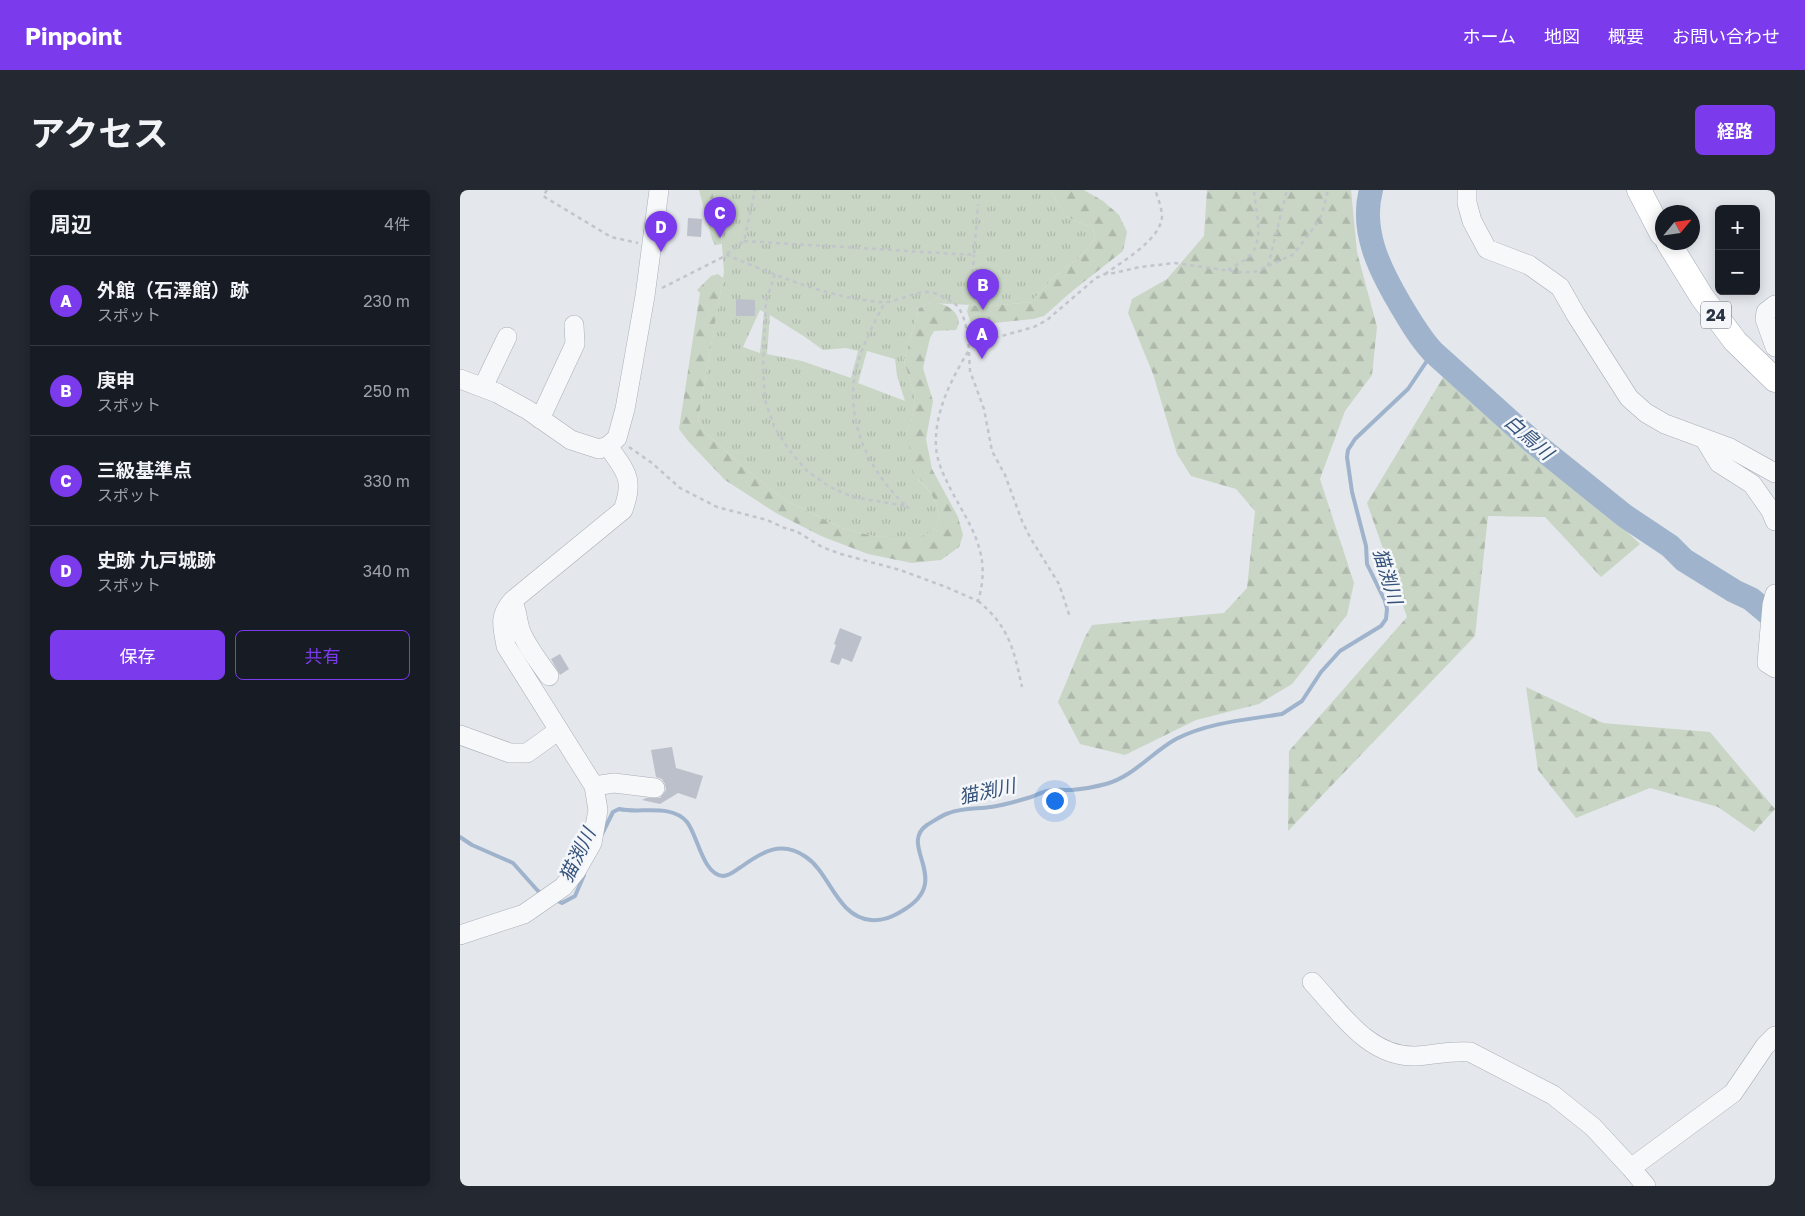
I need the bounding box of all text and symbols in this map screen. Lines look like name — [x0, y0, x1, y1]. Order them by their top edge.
text: Pinpoint — [25, 21, 122, 50]
text: ホーム — [1463, 25, 1516, 47]
text: 地図 — [1544, 25, 1580, 47]
text: 概要 — [1608, 25, 1644, 47]
text: お問い合わせ — [1672, 25, 1780, 47]
button: 経路 — [1695, 105, 1775, 155]
text: アクセス — [30, 112, 168, 154]
pin: C — [704, 197, 736, 238]
north arrow — [1655, 205, 1700, 250]
map controls — [1715, 205, 1760, 295]
button: + — [1715, 205, 1760, 250]
text: 周辺 — [50, 211, 92, 237]
pin: D — [645, 211, 677, 252]
text: 4件 — [384, 214, 410, 234]
button: − — [1715, 250, 1760, 295]
pin: B — [967, 269, 999, 310]
text: 外館（石澤館）跡 — [97, 278, 249, 301]
text: A — [60, 291, 72, 311]
text: 230 m — [363, 291, 410, 311]
road number: 24 — [1701, 302, 1731, 328]
text: スポット — [97, 305, 161, 325]
pin: A — [966, 318, 998, 359]
text: 庚申 — [97, 368, 135, 391]
text: B — [60, 381, 72, 401]
text: 250 m — [363, 381, 410, 401]
text: スポット — [97, 395, 161, 415]
water label: 白鳥川 — [1500, 409, 1560, 465]
text: 三級基準点 — [97, 458, 192, 481]
text: C — [60, 471, 72, 491]
text: 330 m — [363, 471, 410, 491]
text: スポット — [97, 485, 161, 505]
water label: 猫渕川 — [1369, 545, 1408, 608]
text: 史跡 九戸城跡 — [97, 548, 216, 571]
text: D — [60, 561, 72, 581]
text: 340 m — [363, 561, 410, 581]
text: スポット — [97, 575, 161, 595]
button: 保存 — [50, 630, 225, 680]
button: 共有 — [235, 630, 410, 680]
water label: 猫渕川 — [957, 773, 1019, 808]
your location — [1042, 788, 1068, 814]
water label: 猫渕川 — [554, 822, 600, 885]

